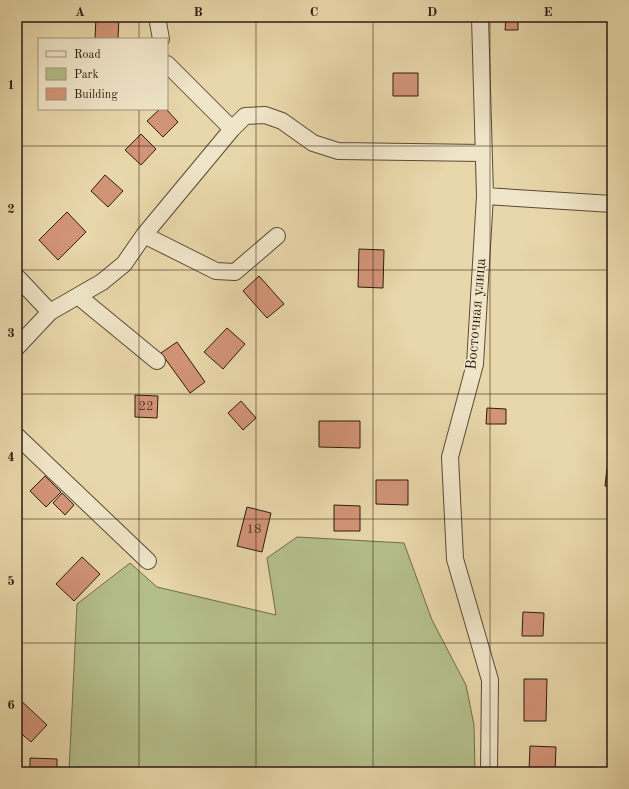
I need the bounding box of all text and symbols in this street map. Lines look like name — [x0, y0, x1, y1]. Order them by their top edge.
text: A — [75, 6, 85, 19]
text: B — [193, 6, 203, 19]
text: C — [310, 6, 318, 19]
text: D — [427, 6, 437, 19]
text: E — [544, 6, 553, 19]
legend — [38, 38, 168, 110]
text: Road — [74, 49, 101, 61]
text: Park — [74, 69, 99, 81]
text: 1 — [7, 79, 15, 92]
text: Building — [74, 89, 118, 101]
text: 2 — [7, 203, 15, 216]
street label: Восточная улица — [465, 257, 489, 371]
text: 3 — [7, 327, 15, 340]
house number: 22 — [138, 400, 154, 413]
text: 4 — [7, 451, 15, 464]
house number: 18 — [246, 523, 262, 536]
text: 5 — [7, 575, 15, 588]
text: 6 — [7, 699, 15, 712]

